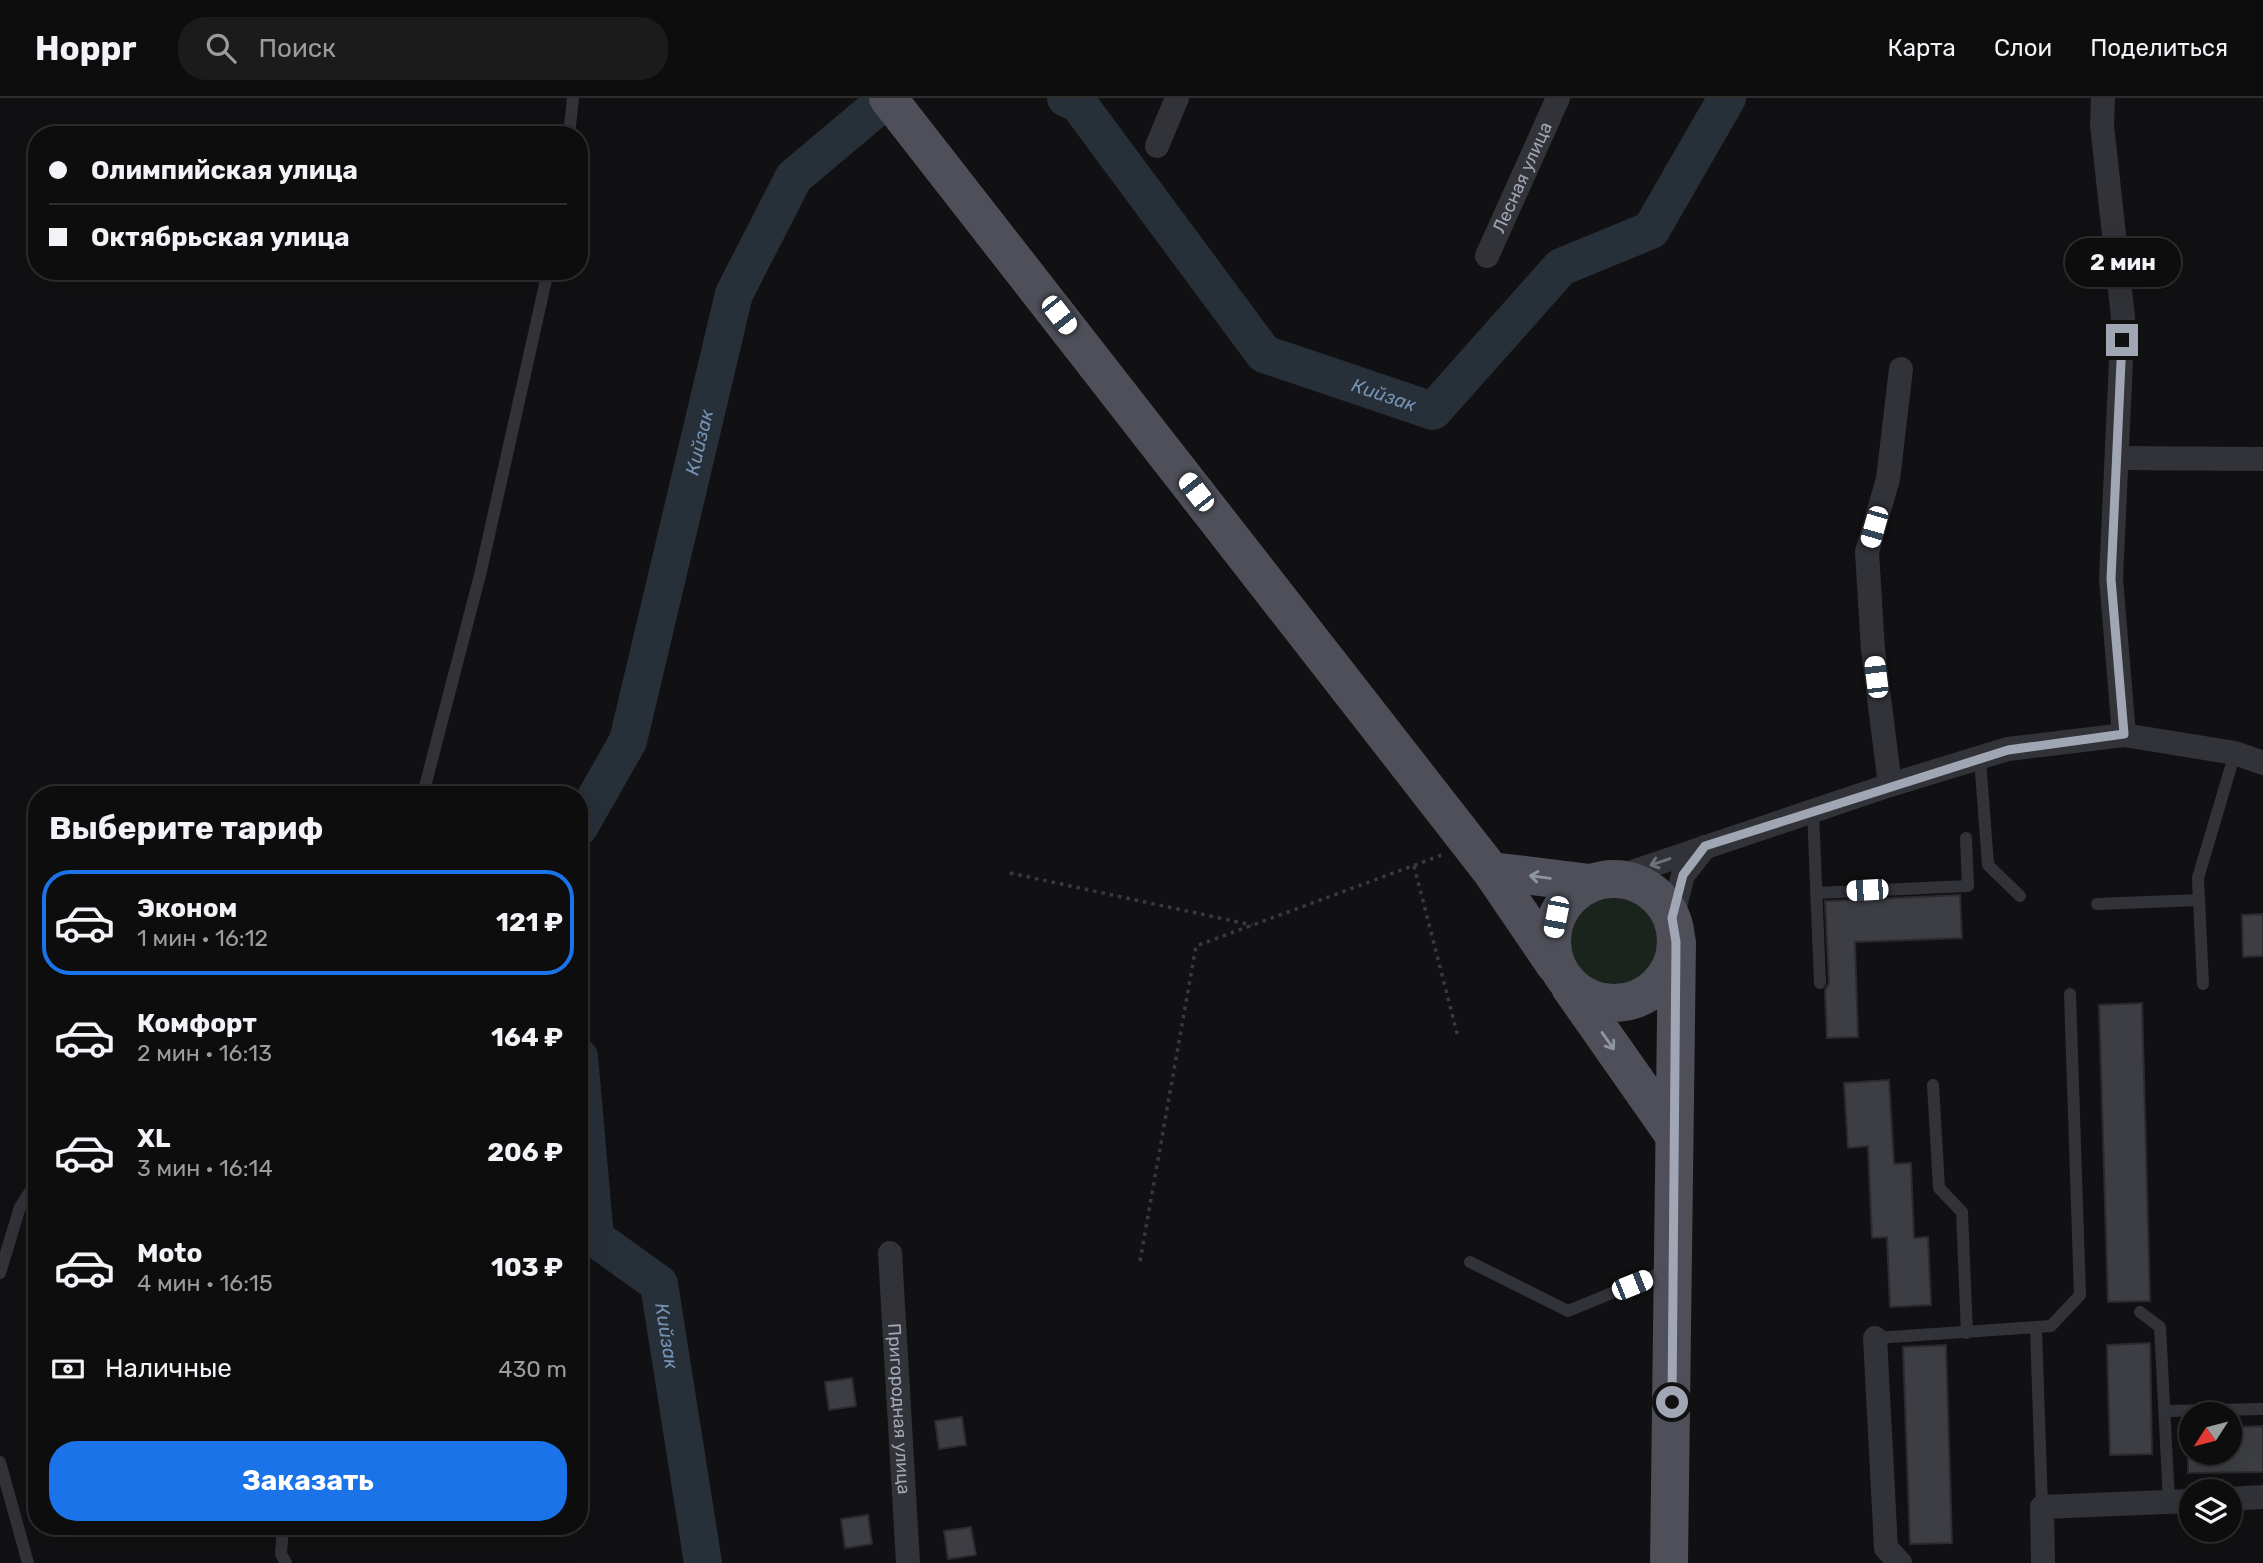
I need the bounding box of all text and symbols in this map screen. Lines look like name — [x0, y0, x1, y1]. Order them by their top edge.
search box — [178, 17, 668, 80]
text: Hoppr — [35, 29, 136, 68]
icon: search — [202, 29, 240, 67]
text: Поиск — [258, 33, 336, 64]
text: Карта — [1887, 34, 1956, 62]
text: Слои — [1994, 34, 2052, 62]
text: Поделиться — [2090, 34, 2228, 62]
street label: Лесная улица — [1488, 118, 1557, 237]
text: Олимпийская улица — [91, 155, 358, 186]
text: Октябрьская улица — [91, 222, 350, 253]
callout: 2 мин — [2064, 238, 2180, 288]
text: 2 мин — [2090, 248, 2156, 276]
car — [1038, 292, 1081, 338]
route end — [2106, 324, 2138, 356]
water label: Кийзак — [1349, 373, 1420, 416]
water label: Кийзак — [680, 406, 718, 477]
car — [1175, 469, 1218, 515]
car — [1859, 504, 1890, 550]
car — [1864, 655, 1889, 699]
text: Выберите тариф — [49, 809, 323, 847]
one-way arrow — [1649, 857, 1671, 869]
one-way arrow — [1530, 871, 1552, 884]
car — [1846, 878, 1889, 902]
icon: car — [53, 891, 116, 954]
text: Эконом — [137, 893, 237, 924]
car — [1542, 894, 1571, 940]
text: 121 ₽ — [496, 907, 563, 938]
text: 1 мин · 16:12 — [137, 924, 268, 952]
icon: car — [53, 1006, 116, 1069]
text: Комфорт — [137, 1008, 257, 1039]
text: 164 ₽ — [491, 1022, 563, 1053]
one-way arrow — [1601, 1031, 1615, 1050]
text: 2 мин · 16:13 — [137, 1039, 272, 1067]
icon: car — [53, 1121, 116, 1184]
text: XL — [137, 1123, 170, 1154]
text: 206 ₽ — [487, 1137, 563, 1168]
text: 3 мин · 16:14 — [137, 1154, 273, 1182]
icon: car — [53, 1236, 116, 1299]
text: Moto — [137, 1238, 202, 1269]
text: 103 ₽ — [491, 1252, 563, 1283]
car — [1609, 1267, 1656, 1303]
text: 4 мин · 16:15 — [137, 1269, 273, 1297]
water label: Кийзак — [651, 1301, 684, 1371]
street label: Пригородная улица — [883, 1323, 915, 1495]
icon: cash — [49, 1350, 87, 1388]
text: Наличные — [105, 1353, 232, 1384]
text: 430 m — [498, 1355, 567, 1383]
route start — [1656, 1386, 1688, 1418]
north arrow — [2179, 1402, 2242, 1465]
map controls — [2179, 1402, 2242, 1542]
button: Заказать — [49, 1441, 567, 1521]
button: layers — [2179, 1479, 2242, 1542]

